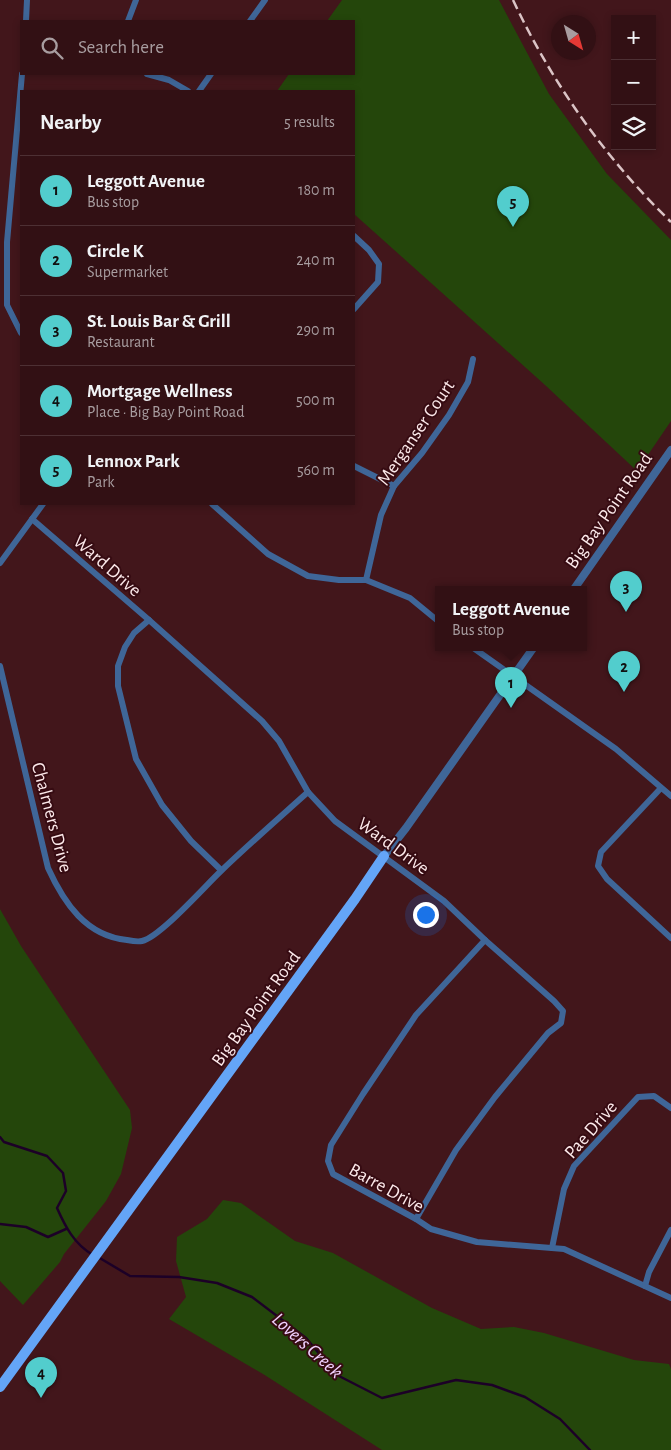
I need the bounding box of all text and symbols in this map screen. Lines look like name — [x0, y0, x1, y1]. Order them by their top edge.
north arrow — [551, 15, 596, 60]
map controls — [611, 15, 656, 150]
button: + — [611, 15, 656, 60]
search box — [20, 20, 355, 75]
icon: search — [38, 34, 66, 62]
text: Search here — [78, 38, 164, 57]
button: − — [611, 60, 656, 105]
button: layers — [611, 105, 656, 150]
text: Nearby — [40, 112, 101, 133]
text: 5 results — [284, 114, 335, 130]
text: Leggott Avenue — [87, 172, 205, 191]
text: 1 — [53, 182, 59, 198]
text: 180 m — [298, 182, 335, 198]
pin: 5 — [497, 186, 529, 227]
text: Bus stop — [87, 194, 139, 210]
text: Circle K — [87, 242, 144, 261]
text: 2 — [52, 252, 60, 268]
text: 240 m — [296, 252, 335, 268]
text: Supermarket — [87, 264, 168, 280]
text: St. Louis Bar & Grill — [87, 312, 231, 331]
text: 3 — [53, 322, 59, 338]
text: 290 m — [296, 322, 335, 338]
text: Restaurant — [87, 334, 155, 350]
street label: Merganser Court — [374, 377, 458, 489]
text: Mortgage Wellness — [87, 382, 232, 401]
text: 4 — [52, 392, 60, 408]
text: 500 m — [296, 392, 335, 408]
text: Place · Big Bay Point Road — [87, 404, 244, 420]
street label: Big Bay Point Road — [562, 449, 656, 572]
text: Lennox Park — [87, 452, 180, 471]
text: 5 — [53, 462, 59, 478]
text: 560 m — [297, 462, 335, 478]
text: Park — [87, 474, 115, 490]
street label: Ward Drive — [69, 532, 145, 601]
pin: 3 — [610, 571, 642, 612]
popup — [435, 586, 587, 651]
text: Leggott Avenue — [452, 600, 570, 619]
text: Bus stop — [452, 622, 504, 638]
pin: 2 — [608, 651, 640, 692]
pin: 1 — [495, 667, 527, 708]
street label: Chalmers Drive — [28, 760, 75, 874]
street label: Ward Drive — [354, 814, 432, 878]
your location — [413, 902, 439, 928]
street label: Big Bay Point Road — [208, 948, 304, 1070]
street label: Pae Drive — [561, 1098, 621, 1162]
street label: Barre Drive — [346, 1160, 427, 1217]
water label: Lovers Creek — [268, 1309, 346, 1382]
pin: 4 — [25, 1357, 57, 1398]

